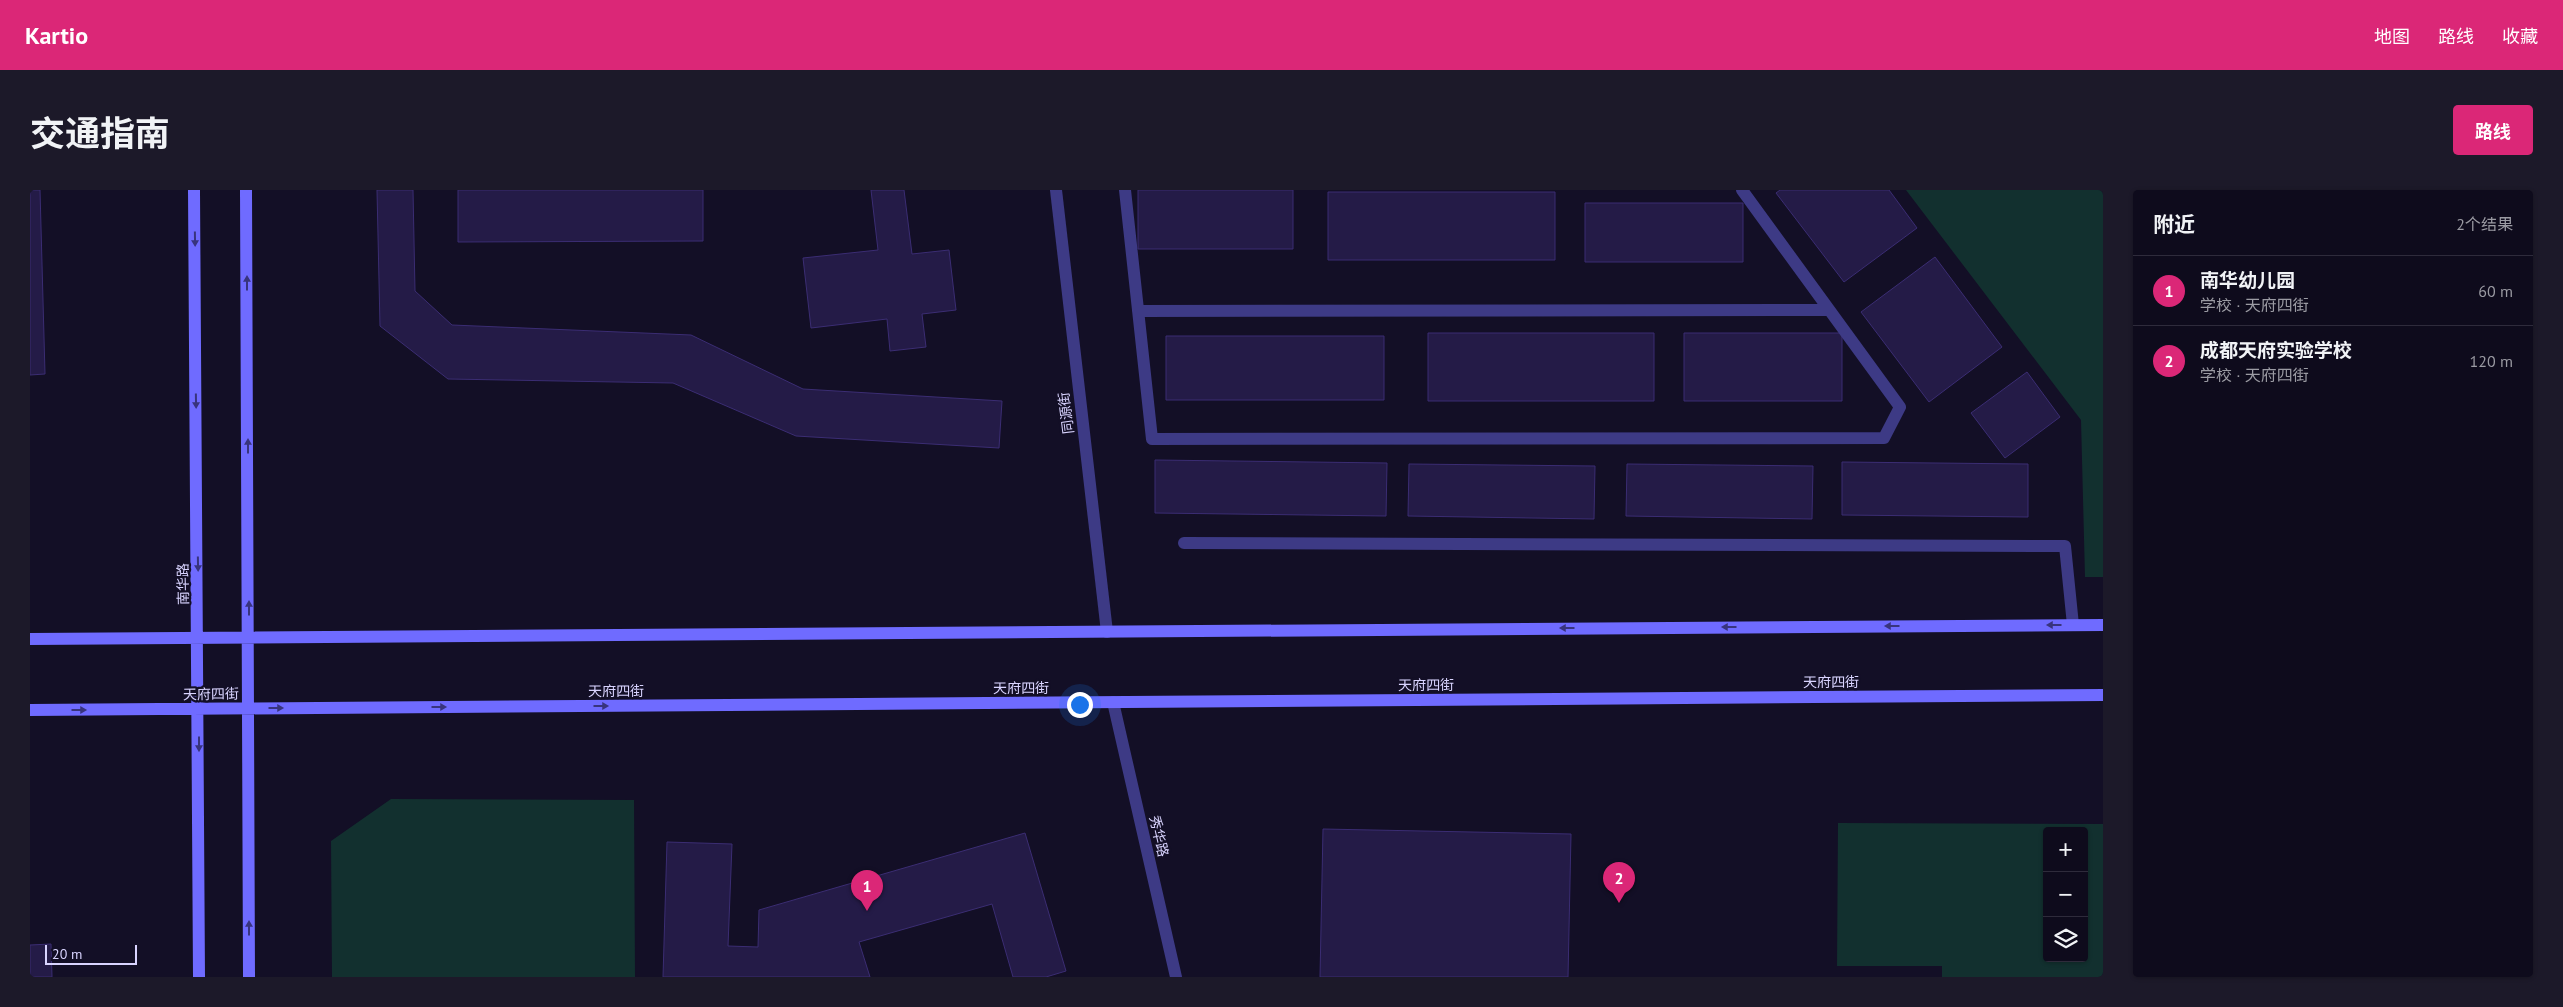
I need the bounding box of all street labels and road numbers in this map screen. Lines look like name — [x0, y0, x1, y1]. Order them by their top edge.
street label: 同源街 — [1055, 391, 1077, 435]
street label: 南华路 — [174, 563, 192, 605]
street label: 天府四街 — [1803, 673, 1859, 691]
street label: 天府四街 — [1398, 676, 1454, 694]
street label: 天府四街 — [993, 679, 1049, 697]
street label: 天府四街 — [588, 682, 644, 700]
street label: 天府四街 — [183, 685, 239, 703]
street label: 秀华路 — [1146, 814, 1172, 858]

